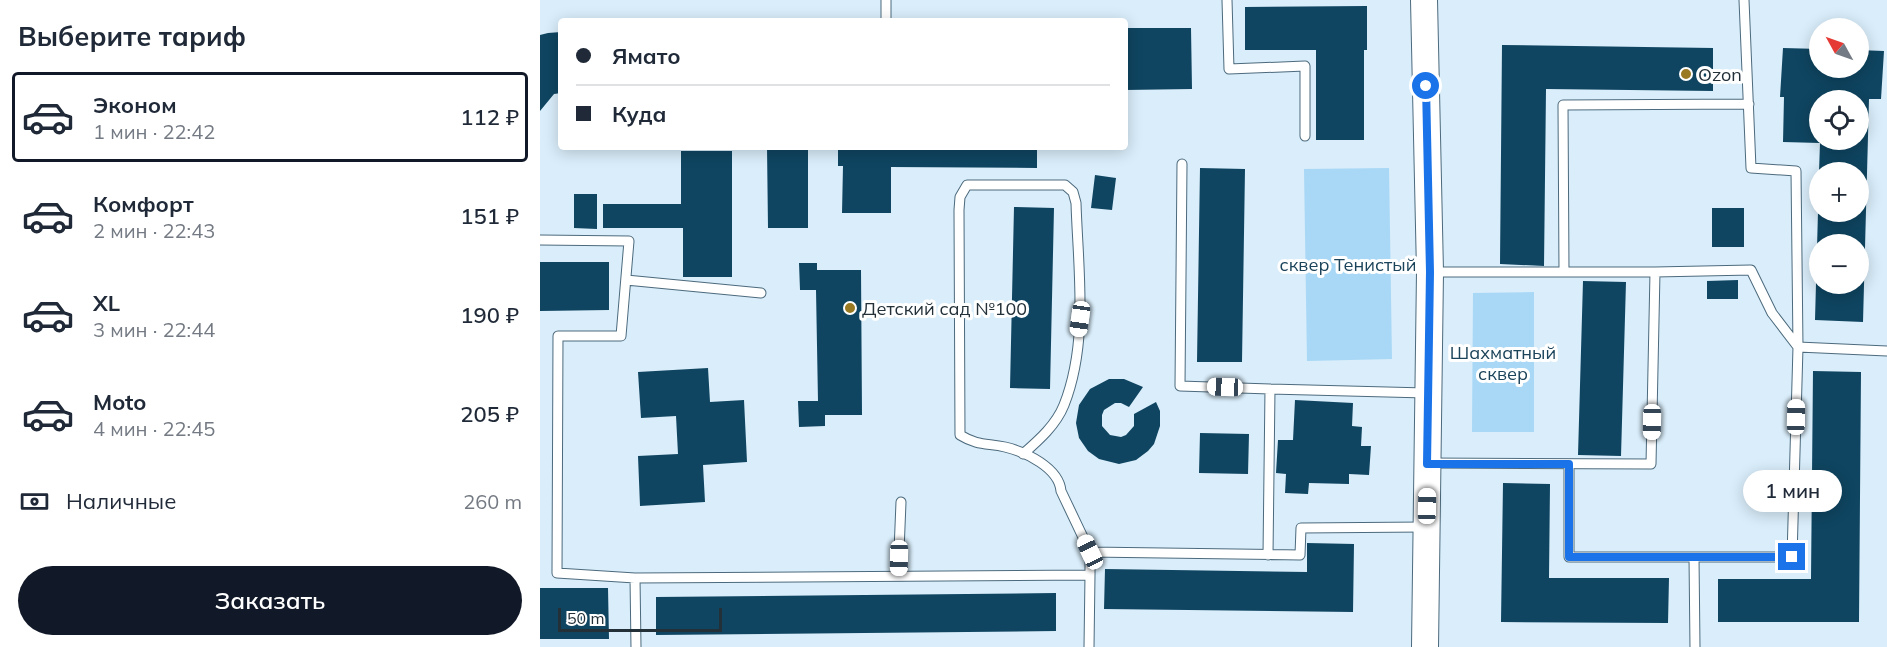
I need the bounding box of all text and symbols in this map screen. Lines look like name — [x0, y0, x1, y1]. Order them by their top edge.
north arrow — [1809, 18, 1869, 78]
map controls — [1809, 18, 1869, 294]
text: Выберите тариф — [18, 19, 246, 53]
text: Ямато — [612, 42, 681, 70]
place label: Ozon — [1698, 63, 1742, 86]
marker: Ozon — [1679, 67, 1693, 81]
route start — [1412, 72, 1439, 99]
icon: car — [21, 90, 75, 144]
button: locate — [1809, 90, 1869, 150]
text: Эконом — [93, 91, 177, 119]
text: Куда — [612, 100, 666, 128]
text: 112 ₽ — [460, 103, 519, 131]
text: 1 мин · 22:42 — [93, 119, 215, 144]
button: + — [1809, 162, 1869, 222]
icon: car — [21, 189, 75, 243]
text: Комфорт — [93, 190, 194, 218]
text: 151 ₽ — [460, 202, 519, 230]
text: 2 мин · 22:43 — [93, 218, 215, 243]
button: − — [1809, 234, 1869, 294]
park label: сквер Тенистый — [1280, 253, 1416, 276]
icon: car — [21, 288, 75, 342]
text: XL — [93, 289, 120, 317]
place label: Детский сад №100 — [862, 297, 1027, 320]
car — [1069, 300, 1091, 338]
text: 190 ₽ — [460, 301, 519, 329]
marker: Детский сад №100 — [843, 301, 857, 315]
text: 3 мин · 22:44 — [93, 317, 215, 342]
park label: Шахматный сквер — [1450, 341, 1556, 385]
car — [1207, 377, 1243, 397]
icon: car — [21, 387, 75, 441]
text: Moto — [93, 388, 146, 416]
car — [1787, 399, 1805, 435]
text: 205 ₽ — [460, 400, 519, 428]
car — [1643, 404, 1661, 440]
text: 4 мин · 22:45 — [93, 416, 215, 441]
callout: 1 мин — [1742, 470, 1842, 512]
text: 1 мин — [1765, 478, 1820, 503]
icon: cash — [18, 485, 51, 518]
text: Наличные — [66, 487, 176, 515]
car — [1418, 488, 1436, 524]
text: 260 m — [463, 489, 522, 514]
car — [1074, 532, 1106, 572]
car — [890, 540, 908, 576]
route end — [1778, 543, 1805, 570]
button: Заказать — [18, 566, 522, 635]
scale bar — [558, 605, 722, 632]
text: 50 m — [567, 608, 604, 628]

